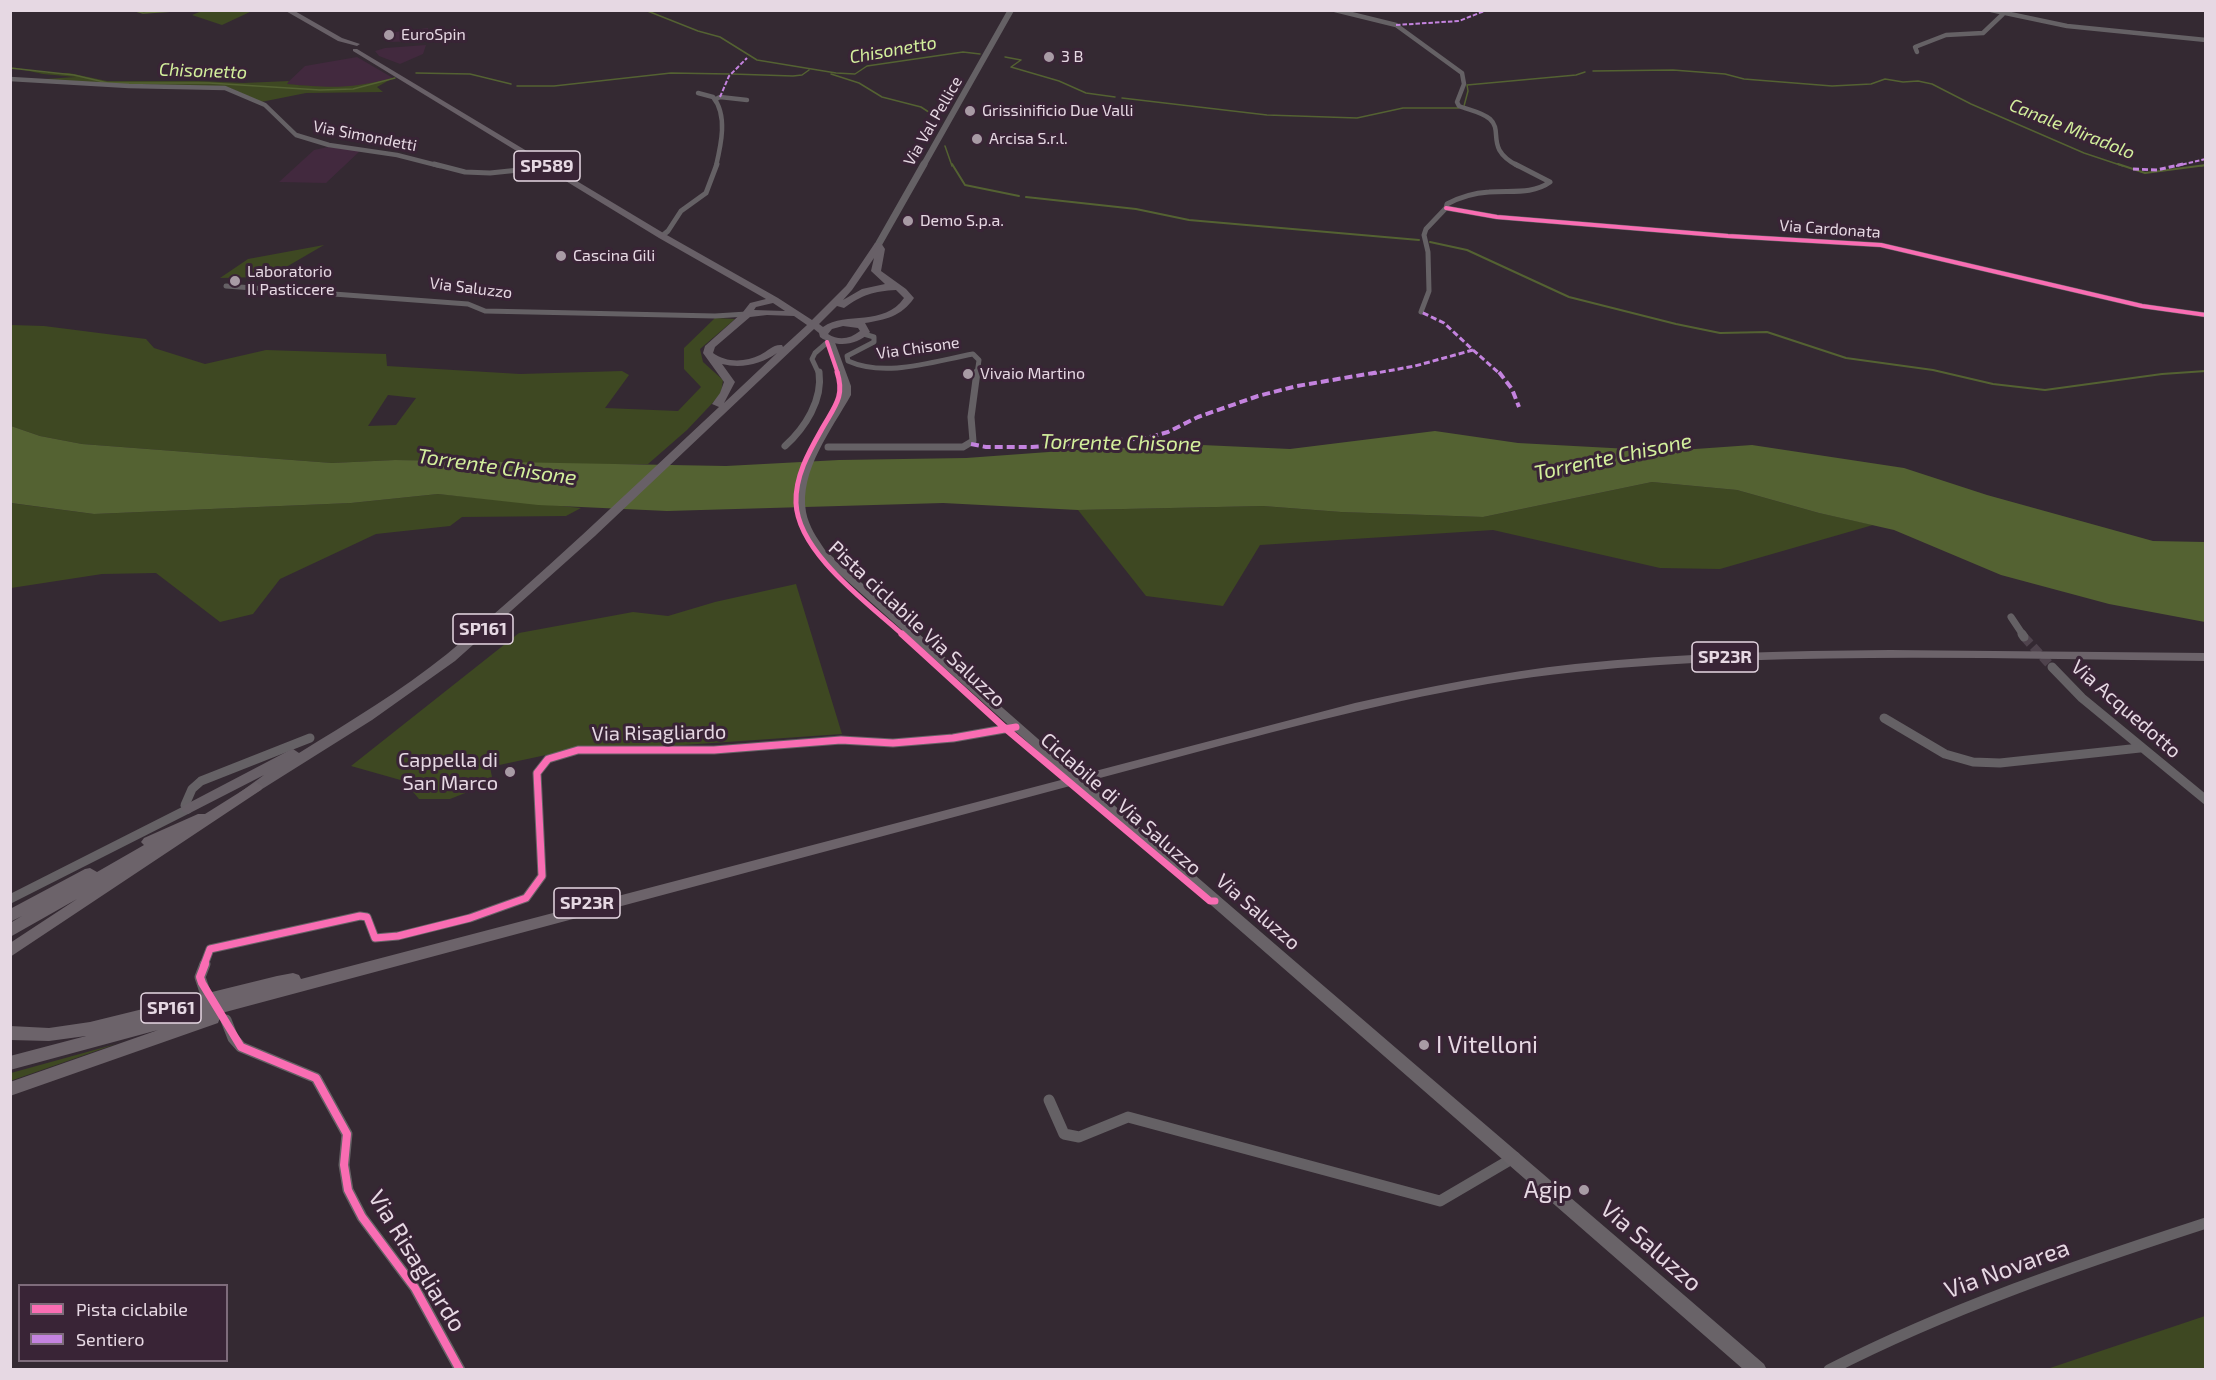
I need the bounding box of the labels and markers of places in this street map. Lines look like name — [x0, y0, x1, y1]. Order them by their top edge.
place label: EuroSpin — [401, 25, 466, 45]
marker: EuroSpin — [382, 28, 396, 42]
place label: 3 B — [1061, 47, 1083, 67]
marker: 3 B — [1042, 50, 1056, 64]
place label: Grissinificio Due Valli — [982, 101, 1134, 121]
marker: Grissinificio Due Valli — [963, 104, 977, 118]
place label: Arcisa S.r.l. — [989, 129, 1068, 149]
marker: Arcisa S.r.l. — [970, 132, 984, 146]
place label: Demo S.p.a. — [920, 211, 1004, 231]
marker: Demo S.p.a. — [901, 214, 915, 228]
place label: Cascina Gili — [573, 246, 655, 266]
marker: Cascina Gili — [554, 249, 568, 263]
place label: Laboratorio Il Pasticcere — [247, 262, 335, 300]
marker: Laboratorio Il Pasticcere — [228, 274, 242, 288]
place label: Vivaio Martino — [980, 364, 1085, 384]
marker: Vivaio Martino — [961, 367, 975, 381]
place label: Cappella di San Marco — [398, 748, 498, 795]
marker: Cappella di San Marco — [503, 765, 517, 779]
place label: I Vitelloni — [1436, 1031, 1538, 1059]
marker: I Vitelloni — [1417, 1038, 1431, 1052]
place label: Agip — [1524, 1176, 1572, 1204]
marker: Agip — [1577, 1183, 1591, 1197]

